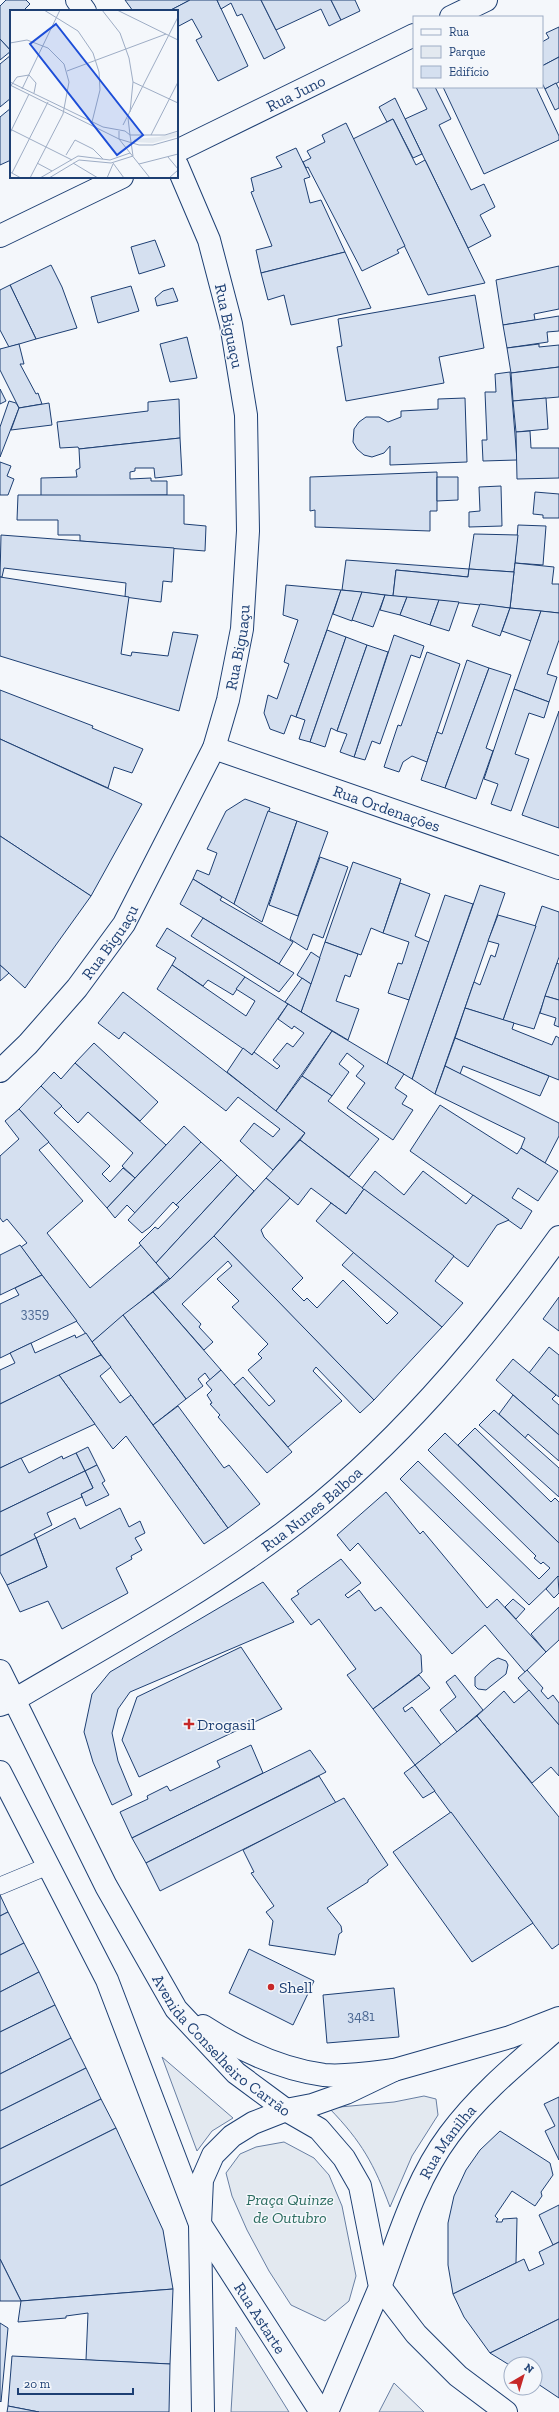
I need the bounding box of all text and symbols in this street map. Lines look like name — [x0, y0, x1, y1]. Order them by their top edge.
inset map — [10, 10, 178, 178]
legend — [413, 16, 543, 88]
text: Rua — [449, 25, 469, 39]
text: Parque — [449, 45, 486, 59]
text: Edifício — [449, 65, 489, 79]
street label: Rua Juno — [263, 71, 328, 115]
street label: Rua Biguaçu — [211, 282, 247, 370]
street label: Rua Biguaçu — [221, 604, 253, 692]
street label: Rua Ordenações — [331, 781, 443, 835]
street label: Rua Biguaçu — [77, 901, 142, 983]
house number: 3359 — [21, 1305, 49, 1322]
street label: Rua Nunes Balboa — [257, 1462, 366, 1555]
place label: Drogasil — [197, 1715, 255, 1734]
marker: Drogasil — [184, 1719, 194, 1729]
street label: Avenida Conselheiro Carrão — [149, 1971, 295, 2120]
place label: Shell — [279, 1978, 313, 1997]
marker: Shell — [266, 1982, 276, 1992]
house number: 3481 — [347, 2008, 375, 2025]
street label: Rua Manilha — [415, 2100, 480, 2182]
park label: Praça Quinze de Outubro — [246, 2190, 334, 2227]
street label: Rua Astarte — [230, 2279, 290, 2357]
north arrow — [503, 2356, 543, 2396]
text: N — [522, 2361, 537, 2377]
scale bar — [18, 2370, 133, 2396]
text: 20 m — [24, 2377, 51, 2391]

